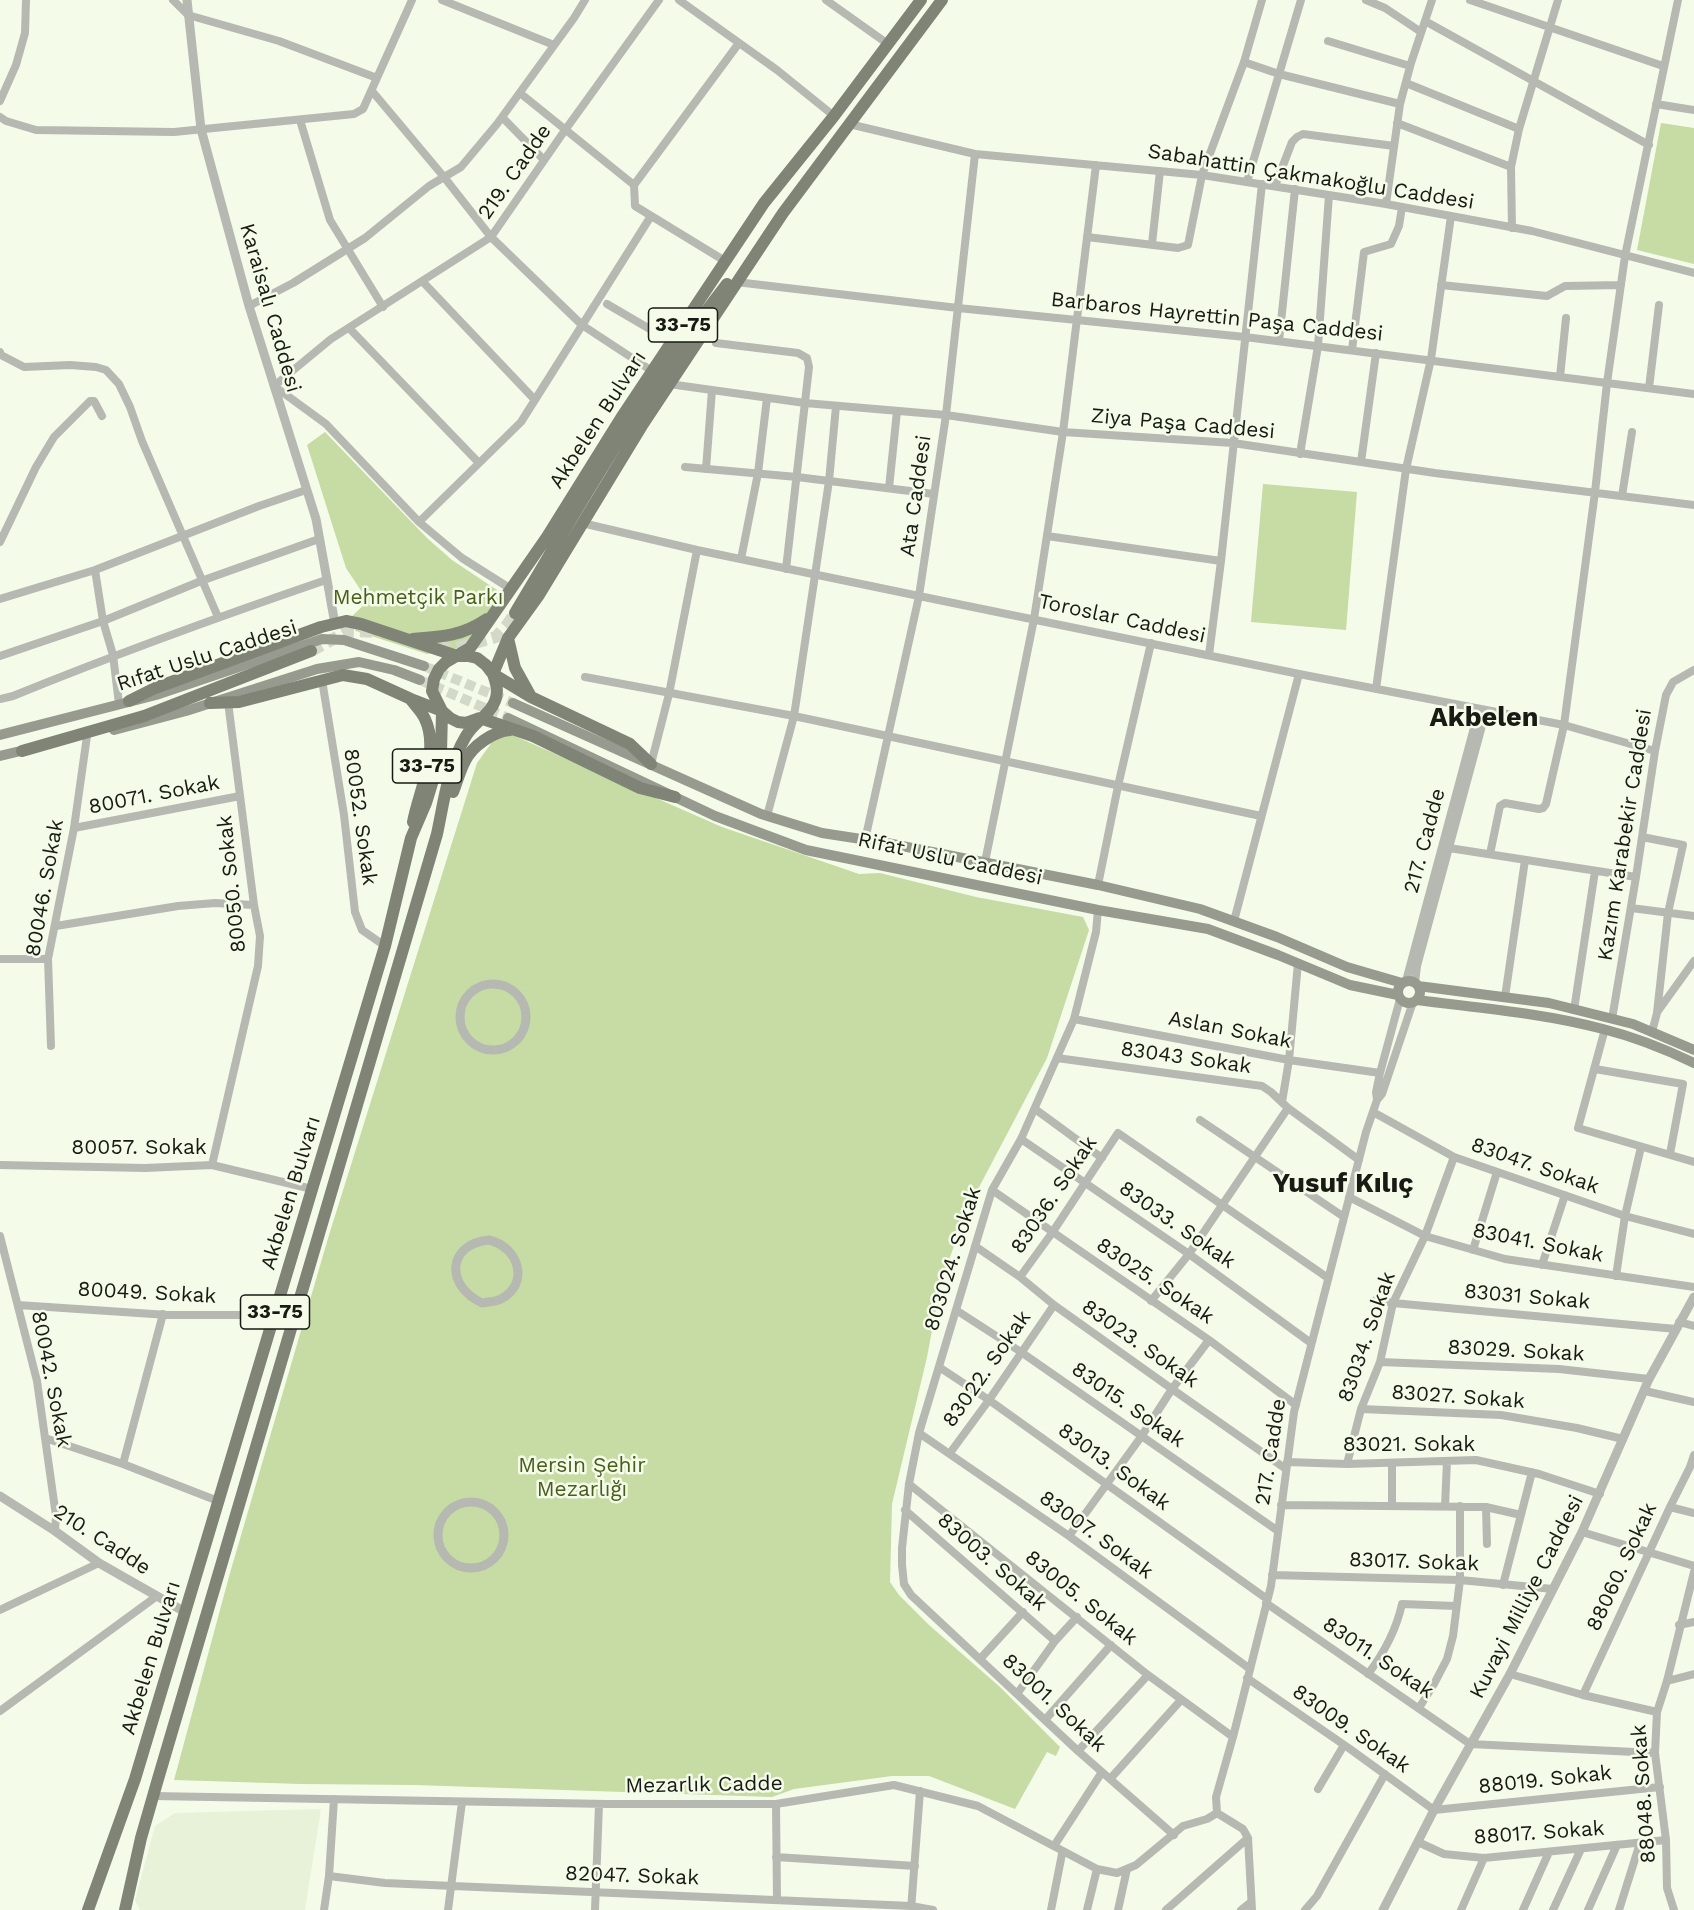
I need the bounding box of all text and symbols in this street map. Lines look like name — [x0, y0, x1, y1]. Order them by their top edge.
street label: 219. Cadde — [473, 119, 557, 225]
street label: Sabahattin Çakmakoğlu Caddesi — [1146, 139, 1476, 215]
street label: Karaisalı Caddesi — [234, 221, 306, 395]
street label: Barbaros Hayrettin Paşa Caddesi — [1050, 287, 1384, 347]
road number: 33-75 — [648, 308, 718, 342]
street label: Akbelen Bulvarı — [544, 346, 652, 494]
street label: Ziya Paşa Caddesi — [1090, 403, 1276, 445]
street label: Ata Caddesi — [895, 434, 937, 558]
park label: Mehmetçik Parkı — [333, 585, 503, 611]
street label: Toroslar Caddesi — [1036, 589, 1208, 649]
street label: Rıfat Uslu Caddesi — [114, 615, 300, 697]
district label: Akbelen — [1430, 702, 1538, 734]
street label: Kazım Karabekir Caddesi — [1593, 707, 1657, 963]
street label: 80052. Sokak — [338, 747, 382, 887]
road number: 33-75 — [392, 749, 462, 783]
street label: 80071. Sokak — [86, 770, 222, 820]
street label: 217. Cadde — [1399, 786, 1451, 896]
street label: 80050. Sokak — [212, 814, 252, 954]
street label: 80046. Sokak — [21, 817, 69, 959]
street label: Rifat Uslu Caddesi — [855, 827, 1045, 891]
street label: Aslan Sokak — [1166, 1006, 1294, 1054]
street label: 83043 Sokak — [1119, 1036, 1253, 1080]
street label: Akbelen Bulvarı — [256, 1113, 326, 1273]
street label: 83036. Sokak — [1005, 1131, 1103, 1259]
street label: 83047. Sokak — [1468, 1132, 1602, 1200]
street label: 80057. Sokak — [71, 1135, 207, 1161]
district label: Yusuf Kılıç — [1272, 1168, 1414, 1200]
street label: 83033. Sokak — [1114, 1176, 1240, 1274]
street label: 803024. Sokak — [919, 1184, 987, 1334]
street label: 83041. Sokak — [1470, 1218, 1606, 1268]
street label: 83025. Sokak — [1091, 1232, 1219, 1330]
street label: 83034. Sokak — [1333, 1268, 1401, 1406]
street label: 80049. Sokak — [77, 1277, 217, 1309]
street label: 83031 Sokak — [1463, 1279, 1591, 1315]
road number: 33-75 — [240, 1295, 310, 1329]
street label: 83023. Sokak — [1077, 1295, 1203, 1393]
street label: 83022. Sokak — [938, 1306, 1036, 1432]
street label: 80042. Sokak — [25, 1309, 77, 1449]
street label: 83029. Sokak — [1447, 1335, 1585, 1367]
street label: 83015. Sokak — [1066, 1357, 1190, 1453]
street label: 83027. Sokak — [1390, 1380, 1526, 1414]
street label: 217. Cadde — [1250, 1397, 1292, 1507]
street label: 83013. Sokak — [1053, 1418, 1175, 1516]
street label: 83021. Sokak — [1343, 1432, 1475, 1458]
park label: Mersin Şehir Mezarlığı — [518, 1453, 646, 1503]
street label: 83007. Sokak — [1034, 1485, 1158, 1585]
street label: Kuvayi Milliye Caddesi — [1465, 1491, 1589, 1703]
street label: 210. Cadde — [49, 1499, 155, 1581]
street label: 88060. Sokak — [1581, 1499, 1663, 1635]
street label: 83003. Sokak — [932, 1508, 1052, 1616]
street label: 83005. Sokak — [1020, 1545, 1142, 1651]
street label: 83017. Sokak — [1349, 1547, 1479, 1577]
street label: Akbelen Bulvarı — [116, 1578, 186, 1738]
street label: 83011. Sokak — [1318, 1612, 1438, 1704]
street label: 83001. Sokak — [997, 1648, 1111, 1758]
street label: 83009. Sokak — [1287, 1679, 1415, 1779]
street label: 88048. Sokak — [1627, 1724, 1661, 1864]
street label: 88019. Sokak — [1477, 1760, 1613, 1800]
street label: Mezarlık Cadde — [625, 1771, 783, 1799]
street label: 88017. Sokak — [1473, 1816, 1605, 1850]
street label: 82047. Sokak — [565, 1861, 699, 1891]

